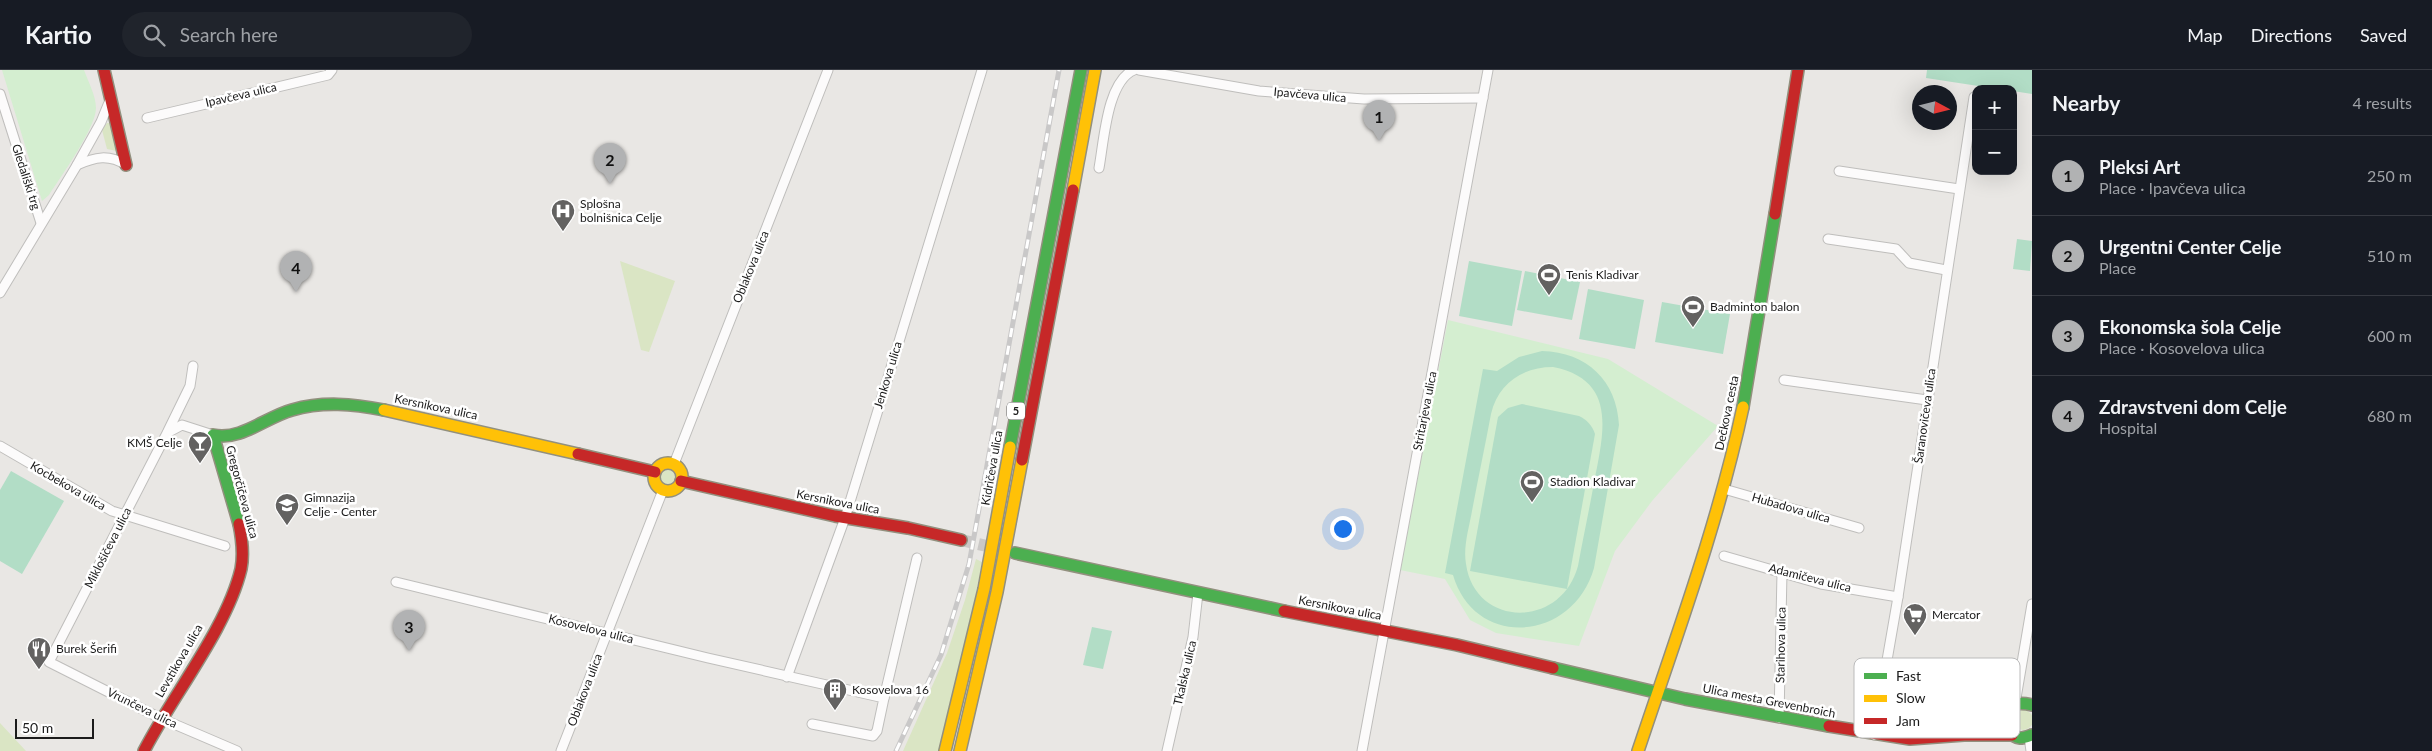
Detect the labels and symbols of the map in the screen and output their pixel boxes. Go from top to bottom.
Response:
street label: Ipavčeva ulica [204,79,278,110]
street label: Ipavčeva ulica [1273,84,1347,105]
north arrow [1912,85,1957,130]
pin: 1 [1363,100,1395,141]
street label: Gledališki trg [9,142,44,212]
pin: 2 [594,143,626,184]
place label: Splošna bolnišnica Celje [580,196,662,225]
hospital icon: Splošna bolnišnica Celje [550,198,576,232]
street label: Oblakova ulica [729,228,772,305]
pin: 4 [280,251,312,292]
sports icon: Tenis Kladivar [1536,262,1562,296]
place label: Tenis Kladivar [1566,267,1639,282]
sports icon: Badminton balon [1680,294,1706,328]
place label: Badminton balon [1710,299,1800,314]
street label: Jenkova ulica [870,339,905,410]
street label: Šaranovičeva ulica [1910,367,1939,465]
street label: Stritarjeva ulica [1409,370,1440,452]
street label: Dečkova cesta [1711,374,1742,452]
street label: Kersnikova ulica [393,390,479,423]
road number: 5 [1007,402,1025,420]
street label: Kidričeva ulica [978,429,1005,507]
bar icon: KMŠ Celje [187,430,213,464]
place label: KMŠ Celje [127,435,182,450]
street label: Gregorčičeva ulica [223,444,262,540]
street label: Kocbekova ulica [28,458,109,513]
sports icon: Stadion Kladivar [1519,469,1545,503]
place label: Stadion Kladivar [1550,474,1636,489]
street label: Kersnikova ulica [795,486,881,517]
street label: Hubadova ulica [1750,489,1832,526]
place label: Gimnazija Celje - Center [304,490,377,519]
school or university icon: Gimnazija Celje - Center [274,492,300,526]
street label: Miklošičeva ulica [81,505,134,591]
your location [1330,516,1356,542]
street label: Adamičeva ulica [1767,560,1853,595]
street label: Kersnikova ulica [1297,592,1383,623]
supermarket icon: Mercator [1902,602,1928,636]
street label: Starihova ulica [1772,607,1789,683]
place label: Mercator [1932,607,1981,622]
pin: 3 [393,610,425,651]
street label: Kosovelova ulica [547,611,635,646]
street label: Levstikova ulica [152,621,206,700]
restaurant icon: Burek Šerifi [26,636,52,670]
street label: Tkalska ulica [1170,639,1199,707]
place label: Burek Šerifi [56,641,117,656]
street label: Oblakova ulica [564,651,605,728]
legend [1854,658,2020,738]
text: Fast [1896,667,1921,684]
building icon: Kosovelova 16 [822,677,848,711]
street label: Ulica mesta Grevenbroich [1701,680,1837,721]
place label: Kosovelova 16 [852,682,929,697]
street label: Vrunčeva ulica [105,684,180,731]
text: Slow [1896,689,1926,706]
text: Jam [1896,712,1920,729]
scale bar [15,716,94,739]

